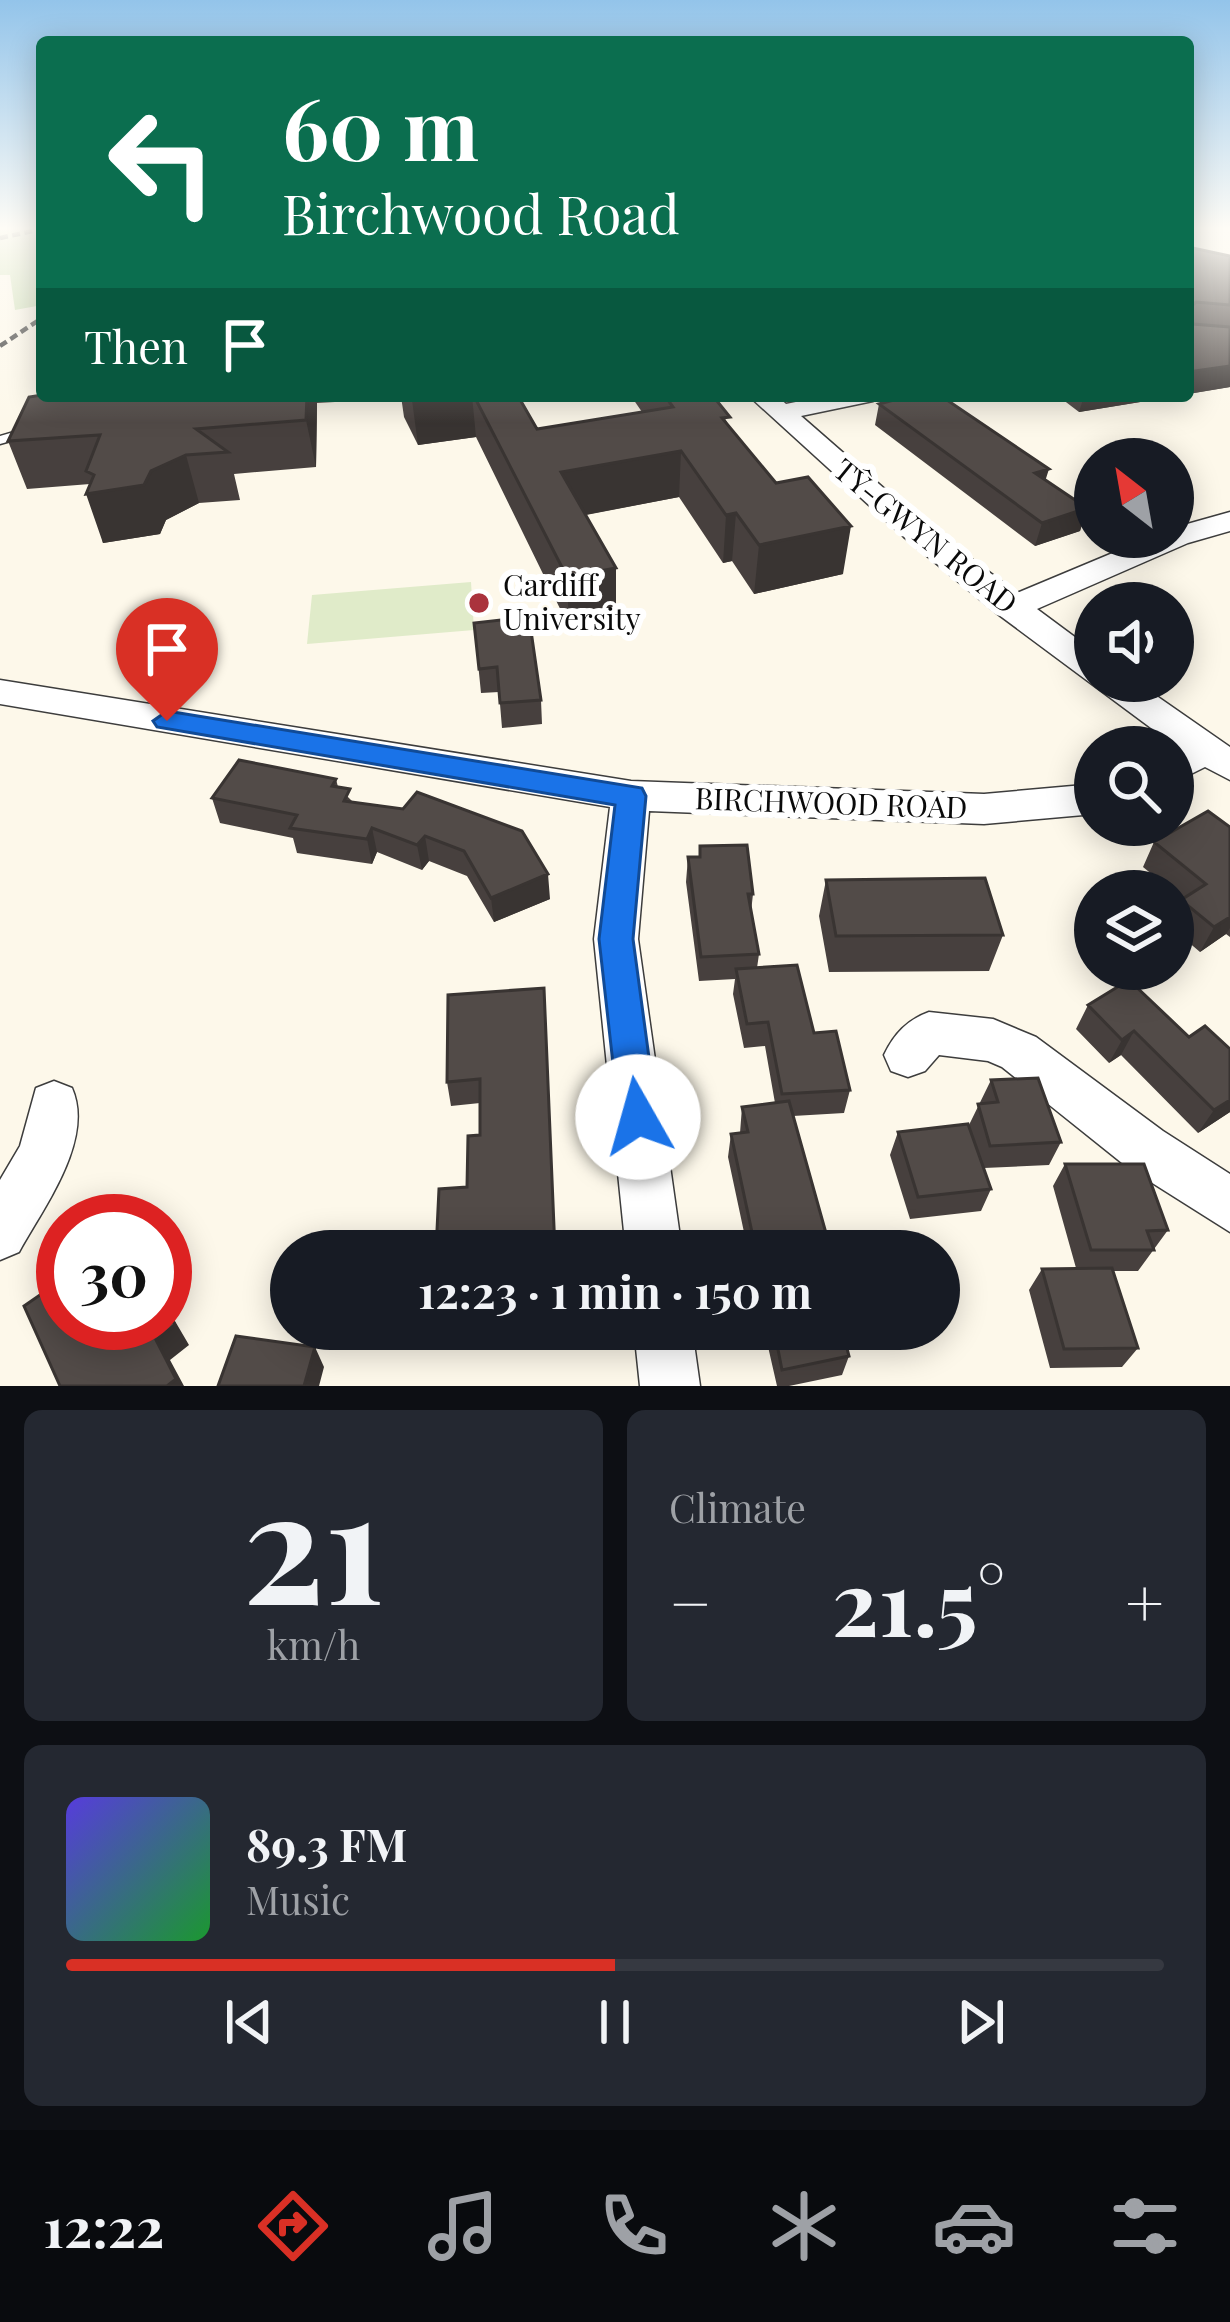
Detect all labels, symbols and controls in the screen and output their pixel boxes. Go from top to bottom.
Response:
text: 60 m [282,70,479,182]
icon: left [84,84,240,240]
text: Birchwood Road [282,177,680,249]
icon: arrive [212,312,278,378]
text: Then [84,315,188,375]
north arrow [1074,438,1194,558]
map controls [1074,438,1194,990]
street label: TŶ-GWYN ROAD [826,449,1026,622]
place label: Cardiff University [503,564,641,638]
button: sound [1074,582,1194,702]
marker: Cardiff University [466,590,492,616]
pin [116,598,218,721]
icon: arrive [134,616,200,682]
button: search [1074,726,1194,846]
street label: BIRCHWOOD ROAD [694,777,968,827]
button: layers [1074,870,1194,990]
position arrow [575,1054,701,1180]
speed limit sign: 30 [36,1194,192,1350]
text: 12:23 · 1 min · 150 m [418,1260,812,1320]
text: 21 [243,1436,384,1644]
text: Climate [669,1481,806,1533]
text: 21.5° [832,1540,1005,1660]
text: − [669,1557,712,1645]
text: + [1125,1557,1164,1645]
text: km/h [267,1618,360,1670]
text: 89.3 FM [246,1813,407,1873]
text: Music [246,1873,350,1925]
icon: previous [216,1989,282,2055]
icon: pause [582,1989,648,2055]
icon: next [948,1989,1014,2055]
icon: directions [251,2184,335,2268]
icon: music [421,2184,505,2268]
icon: phone [592,2184,676,2268]
icon: climate [762,2184,846,2268]
icon: car [932,2184,1016,2268]
icon: filters [1103,2184,1187,2268]
text: 12:22 [43,2190,164,2262]

